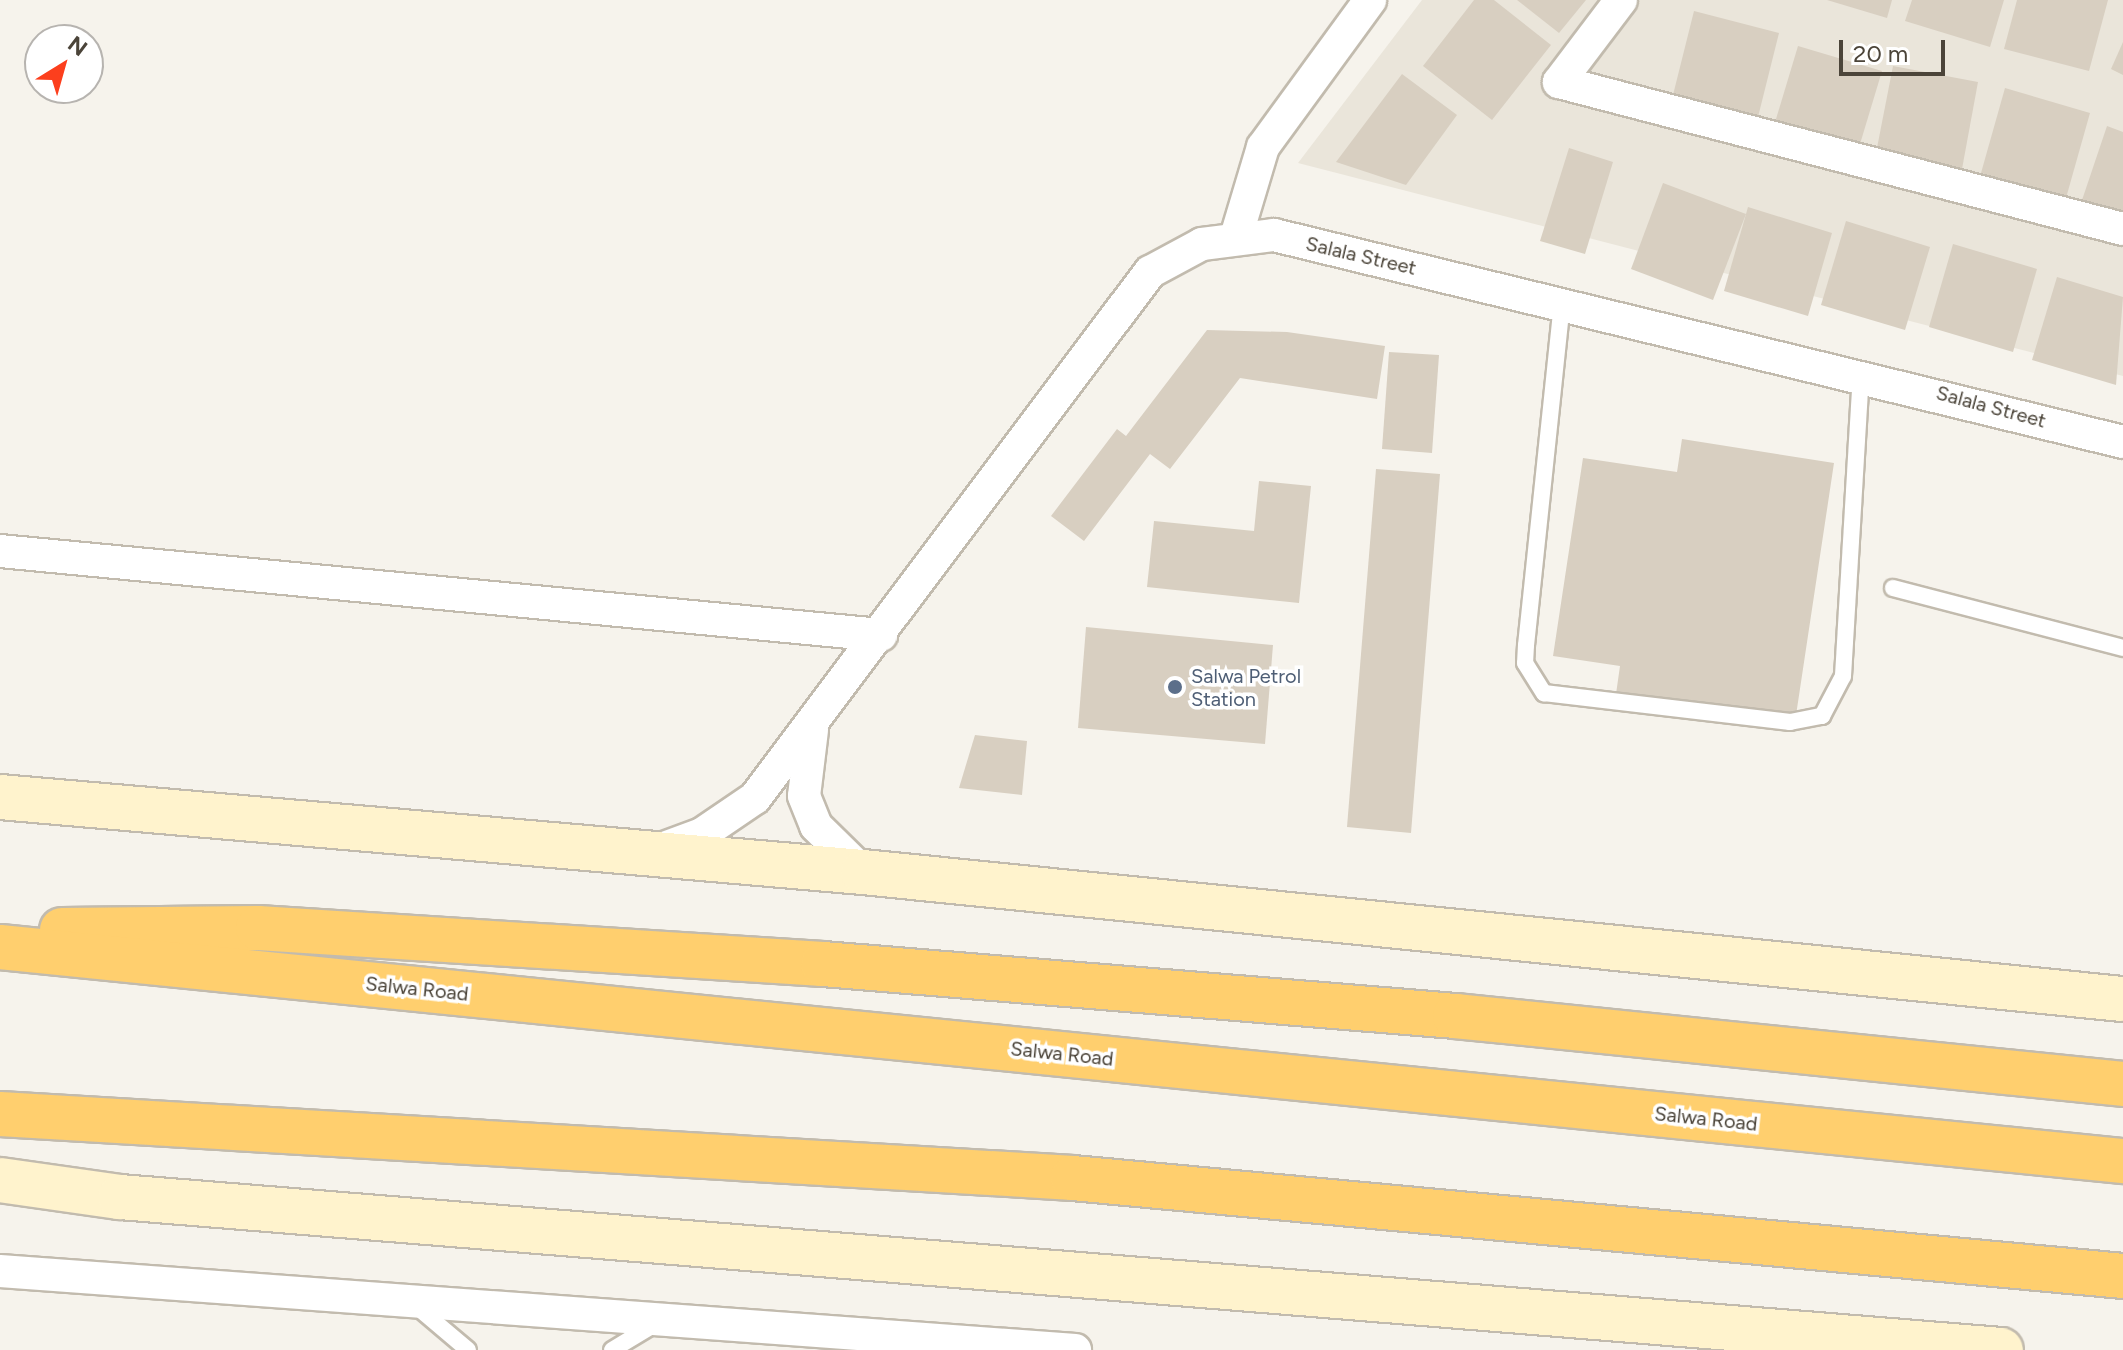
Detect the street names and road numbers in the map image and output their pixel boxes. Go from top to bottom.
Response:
street label: Salala Street [1303,232,1419,280]
street label: Salala Street [1934,381,2048,433]
street label: Salwa Road [364,972,470,1006]
street label: Salwa Road [1009,1037,1115,1071]
street label: Salwa Road [1653,1102,1759,1136]

